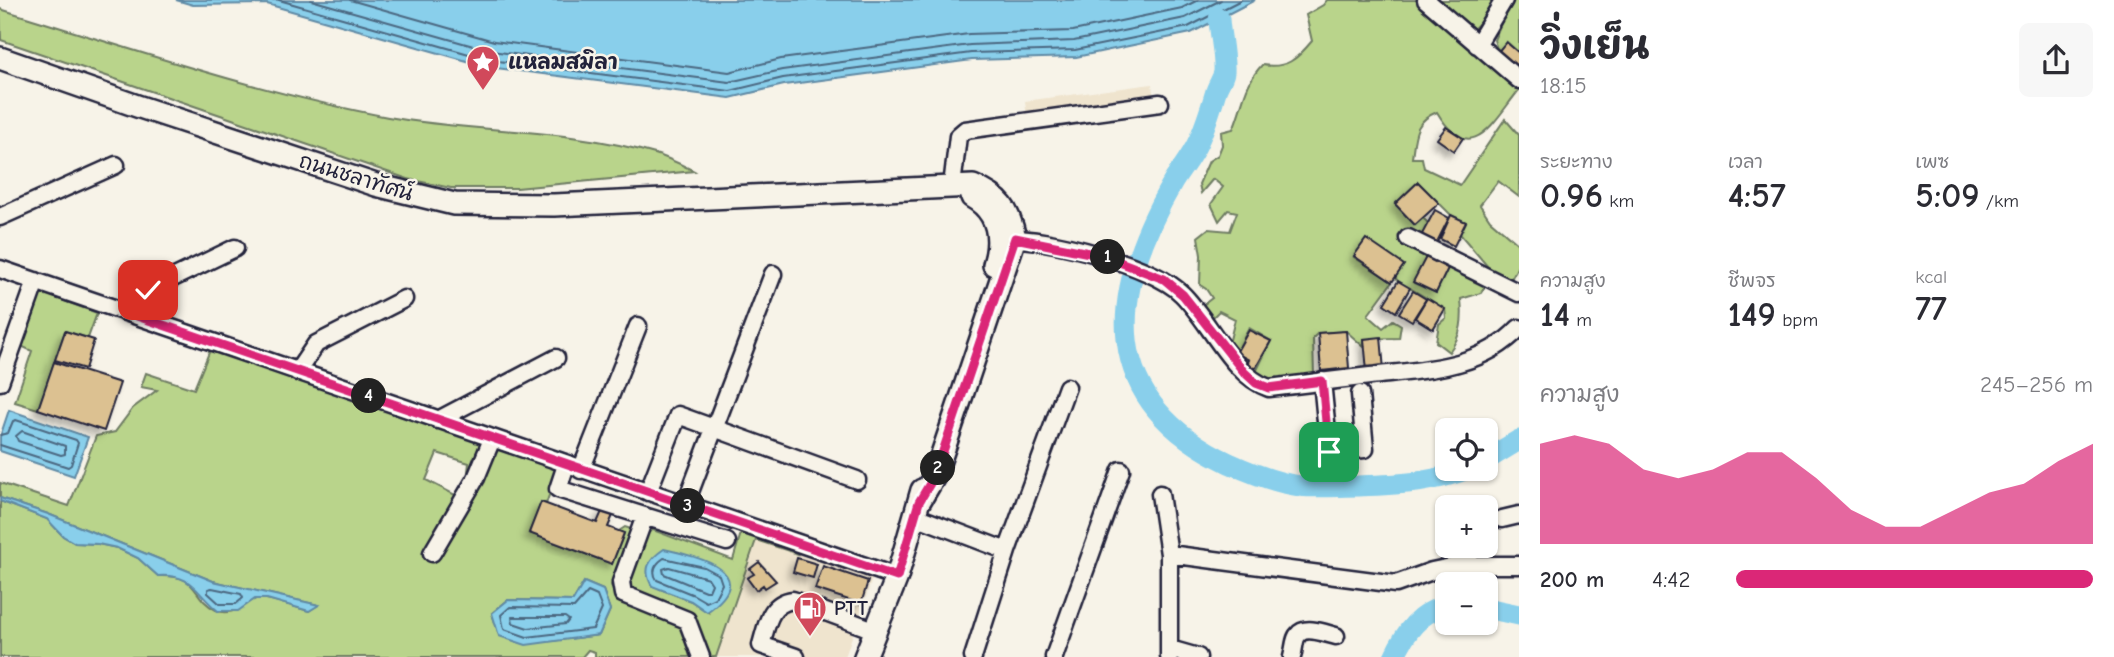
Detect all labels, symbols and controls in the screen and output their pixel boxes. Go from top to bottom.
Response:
button: share [2019,23,2093,97]
text: วิ่งเย็น [1540,24,1649,68]
place icon: แหลมสมิลา [464,43,502,92]
place label: แหลมสมิลา [508,49,618,74]
text: 18:15 [1540,72,1587,99]
street label: ถนนชลาทัศน์ [296,147,416,206]
text: ระยะทาง [1540,151,1613,173]
text: เวลา [1728,151,1763,173]
text: เพซ [1915,151,1949,173]
text: 0.96 [1540,175,1603,216]
text: 4:57 [1728,175,1786,216]
text: 5:09 [1915,175,1979,216]
text: km [1603,190,1634,212]
text: /km [1979,190,2019,212]
pin: 1 [1090,240,1126,274]
text: 1 [1104,245,1111,267]
pin [118,260,178,320]
text: kcal [1915,266,1947,288]
text: ความสูง [1540,270,1606,292]
text: ชีพจร [1728,270,1776,292]
icon: check [129,271,167,309]
text: 77 [1915,288,1947,329]
text: 14 [1540,294,1570,335]
text: 149 [1728,294,1776,335]
text: m [1570,309,1592,331]
text: bpm [1776,309,1818,331]
text: 245–256 m [1980,371,2093,398]
pin: 4 [352,378,386,414]
text: ความสูง [1540,381,1619,408]
text: 4 [364,384,373,406]
map controls [1435,418,1498,635]
button: locate [1435,418,1498,481]
pin [1299,422,1359,482]
icon: arrive [1310,433,1348,471]
pin: 2 [920,450,956,486]
text: 2 [933,456,942,478]
pin: 3 [670,489,706,524]
text: 3 [683,494,692,516]
button: + [1435,495,1498,558]
text: 200 m [1540,566,1604,593]
text: 4:42 [1652,566,1690,593]
button: − [1435,572,1498,635]
fuel station icon: PTT [791,589,829,638]
place label: PTT [834,596,868,620]

